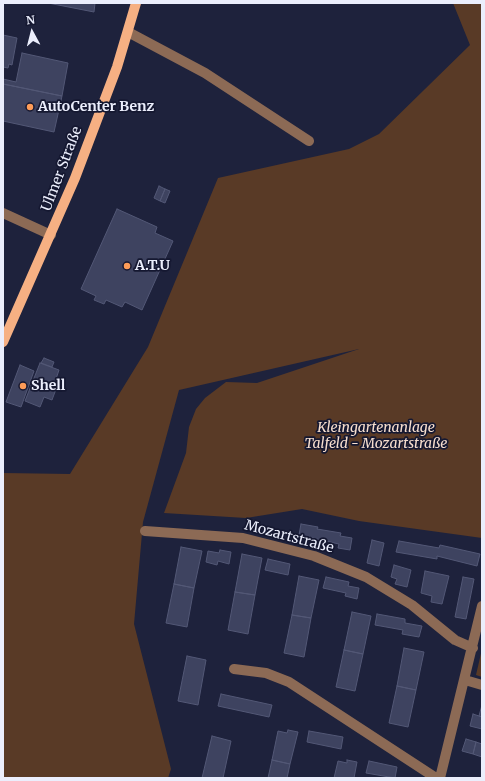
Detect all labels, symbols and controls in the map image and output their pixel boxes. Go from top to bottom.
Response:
north arrow [12,12,52,52]
text: N [25,13,36,28]
place label: AutoCenter Benz [38,99,154,115]
marker: AutoCenter Benz [25,102,35,112]
street label: Ulmer Straße [38,124,86,214]
place label: A.T.U [135,258,170,274]
marker: A.T.U [122,261,132,271]
place label: Shell [31,378,65,394]
marker: Shell [18,381,28,391]
park label: Kleingartenanlage Talfeld - Mozartstraße [304,420,448,452]
street label: Mozartstraße [243,517,335,557]

